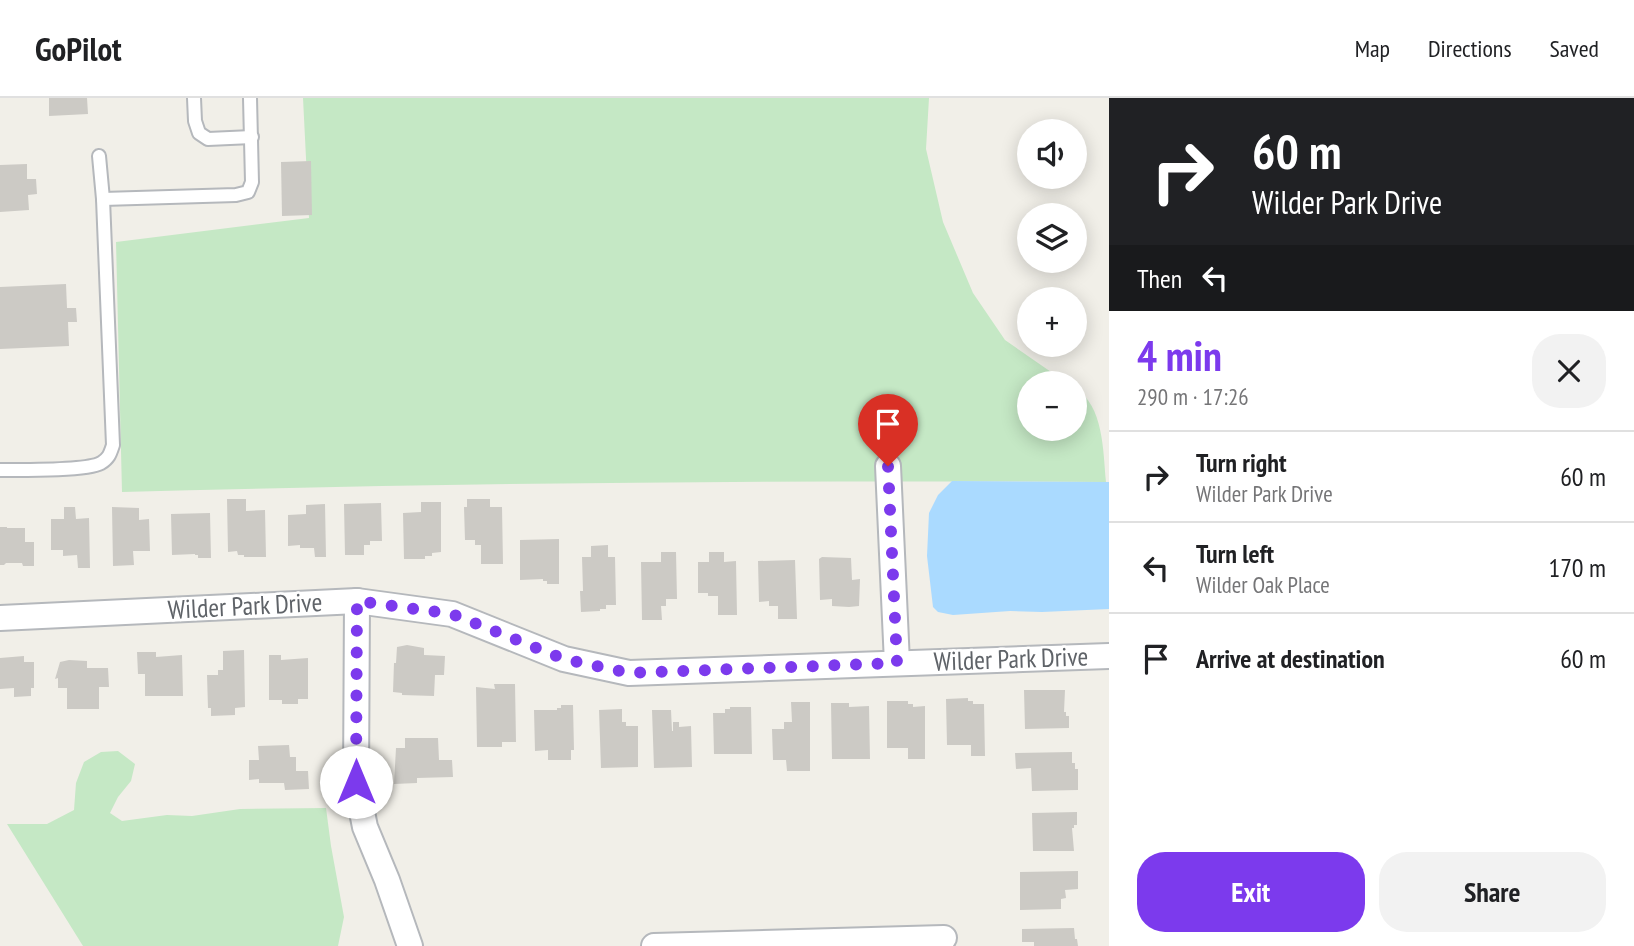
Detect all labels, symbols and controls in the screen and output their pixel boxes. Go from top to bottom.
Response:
text: GoPilot [35,27,122,70]
text: Map [1355,33,1390,64]
text: Directions [1428,33,1512,64]
text: Saved [1550,33,1599,64]
map controls [1017,119,1087,441]
button: sound [1017,119,1087,189]
text: 60 m [1252,119,1341,183]
icon: right [1137,126,1228,217]
text: Wilder Park Drive [1252,181,1442,223]
button: layers [1017,203,1087,273]
icon: left [1196,259,1234,297]
text: Then [1137,262,1182,295]
button: + [1017,287,1087,357]
text: 4 min [1137,328,1222,383]
button: close [1532,334,1606,408]
button: − [1017,371,1087,441]
text: 290 m · 17:26 [1137,382,1249,411]
pin [858,394,918,466]
icon: arrive [869,405,907,443]
text: Turn right [1196,446,1287,479]
icon: right [1137,458,1175,496]
text: 60 m [1560,460,1606,493]
text: Wilder Park Drive [1196,479,1333,508]
text: Turn left [1196,537,1274,570]
icon: left [1137,549,1175,587]
text: 170 m [1548,551,1606,584]
text: Wilder Oak Place [1196,570,1330,599]
street label: Wilder Park Drive [167,585,323,626]
street label: Wilder Park Drive [933,639,1089,678]
icon: arrive [1137,640,1175,678]
text: Arrive at destination [1196,642,1385,675]
text: 60 m [1560,642,1606,675]
position arrow [319,745,393,819]
button: Exit [1137,852,1365,932]
button: Share [1379,852,1606,932]

